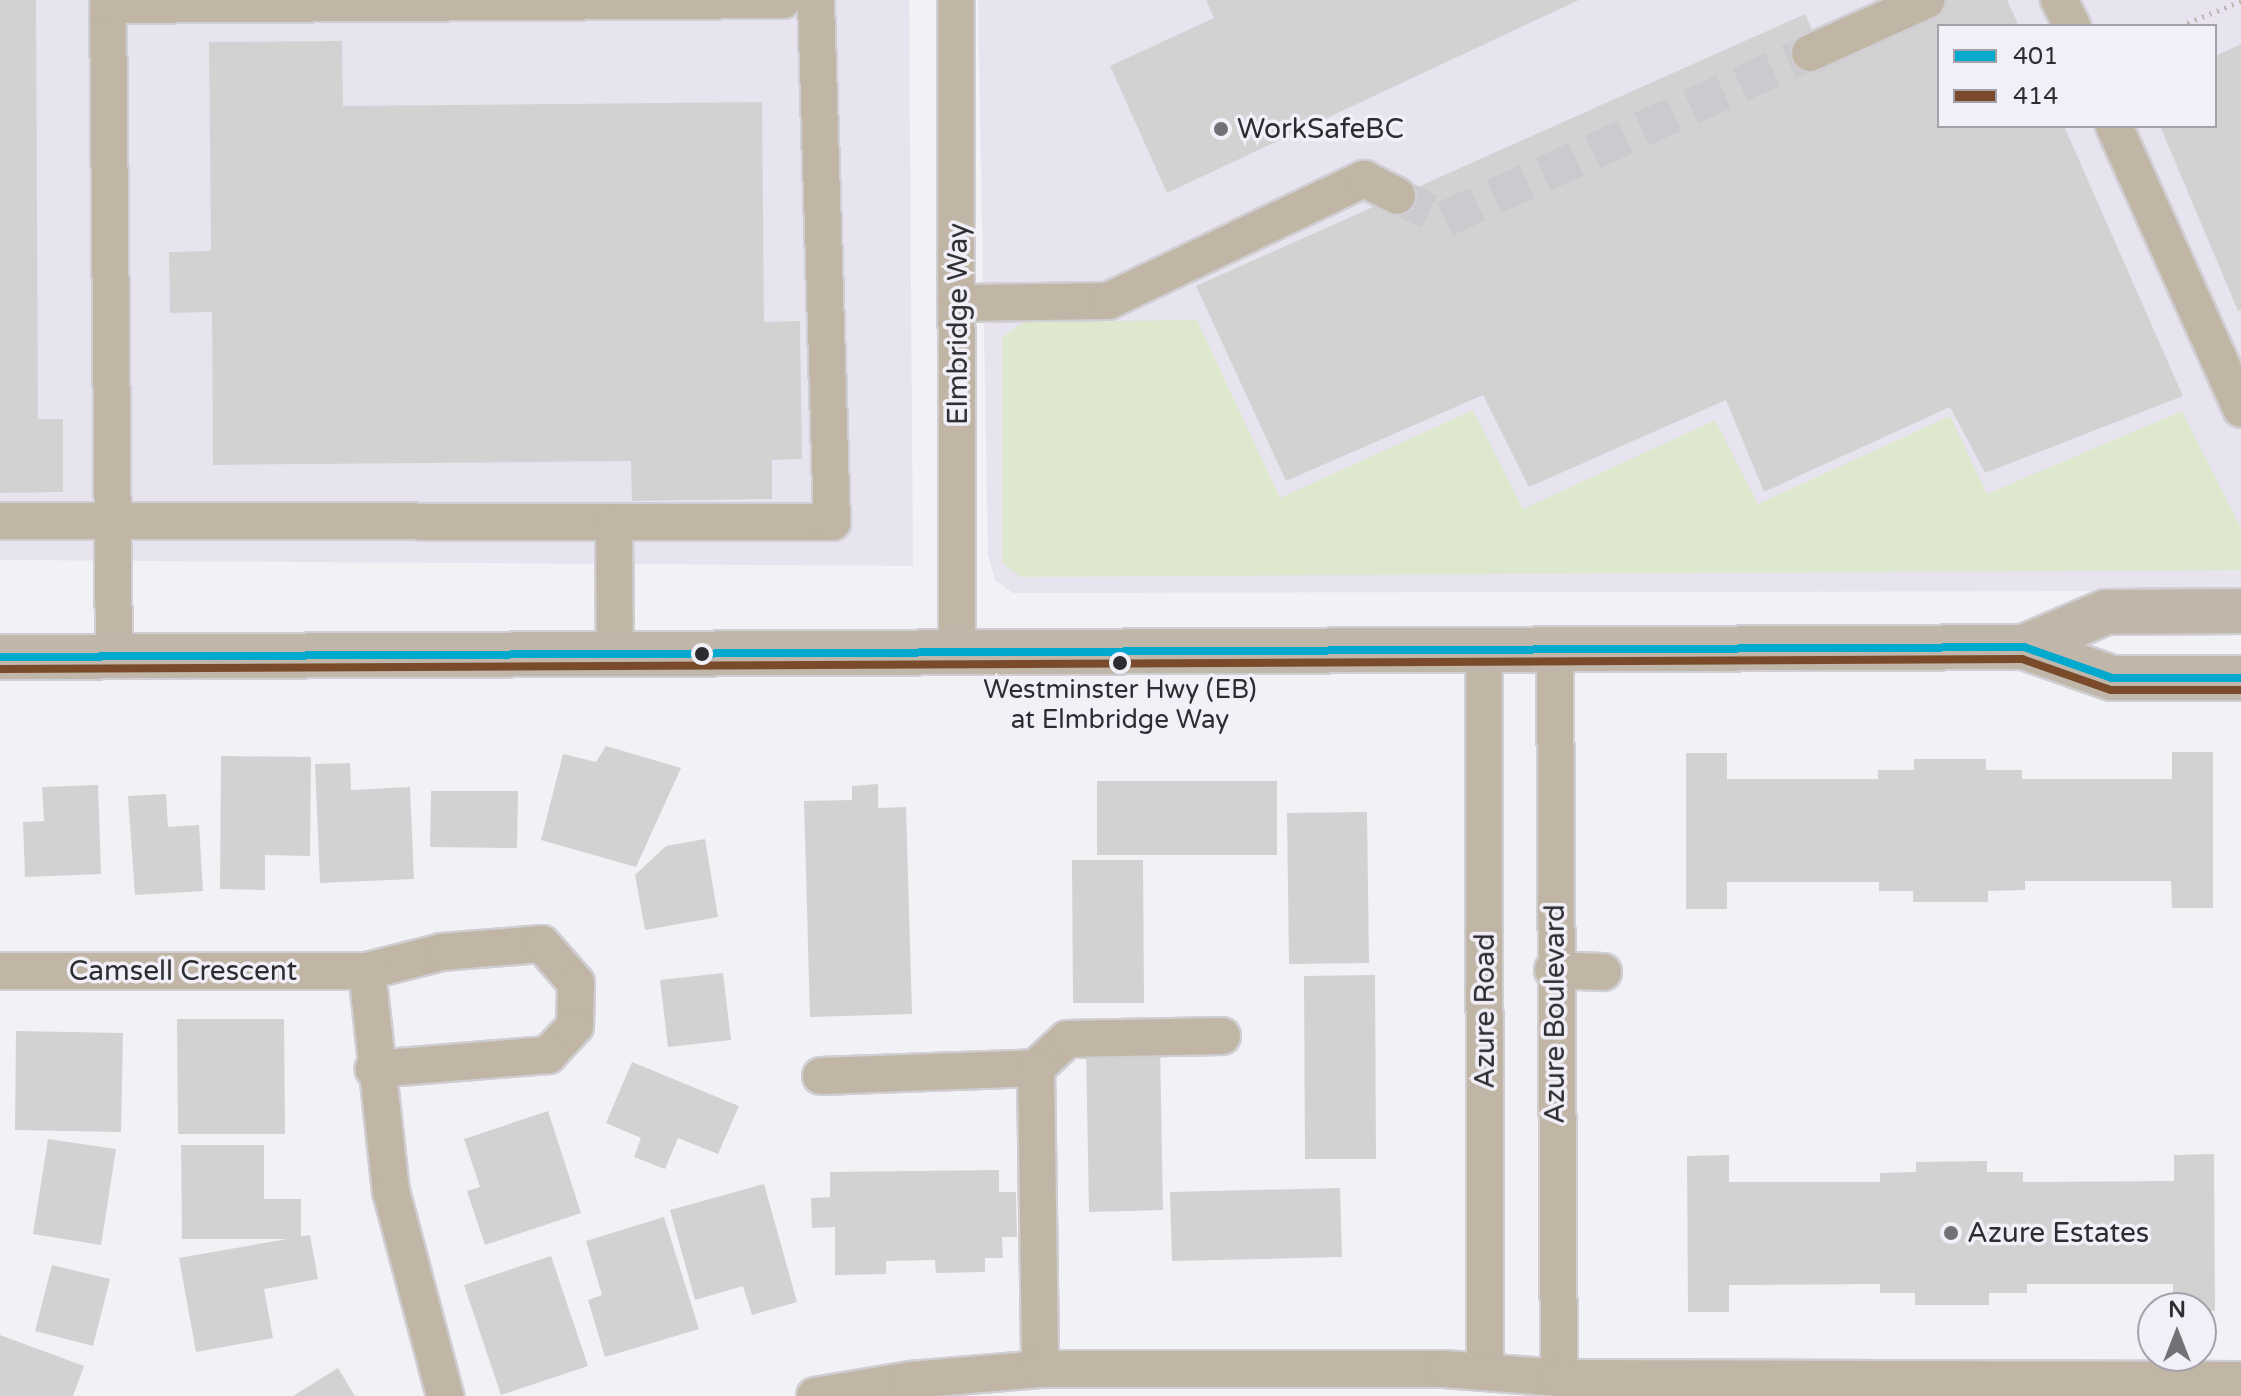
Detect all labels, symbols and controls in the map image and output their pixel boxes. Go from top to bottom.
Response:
legend [1937,24,2217,128]
text: 401 [2013,42,2058,71]
text: 414 [2013,82,2058,111]
place label: WorkSafeBC [1237,112,1404,146]
marker: WorkSafeBC [1212,120,1230,138]
street label: Elmbridge Way [941,223,975,425]
unlabelled marker [694,646,710,662]
marker: Westminster Hwy (EB) at Elmbridge Way [1112,655,1128,671]
place label: Westminster Hwy (EB) at Elmbridge Way [983,674,1257,736]
street label: Azure Boulevard [1538,904,1572,1124]
street label: Azure Road [1468,933,1502,1089]
street label: Camsell Crescent [69,954,297,988]
place label: Azure Estates [1967,1216,2149,1250]
marker: Azure Estates [1942,1224,1960,1242]
north arrow [2137,1292,2217,1372]
text: N [2168,1297,2186,1323]

